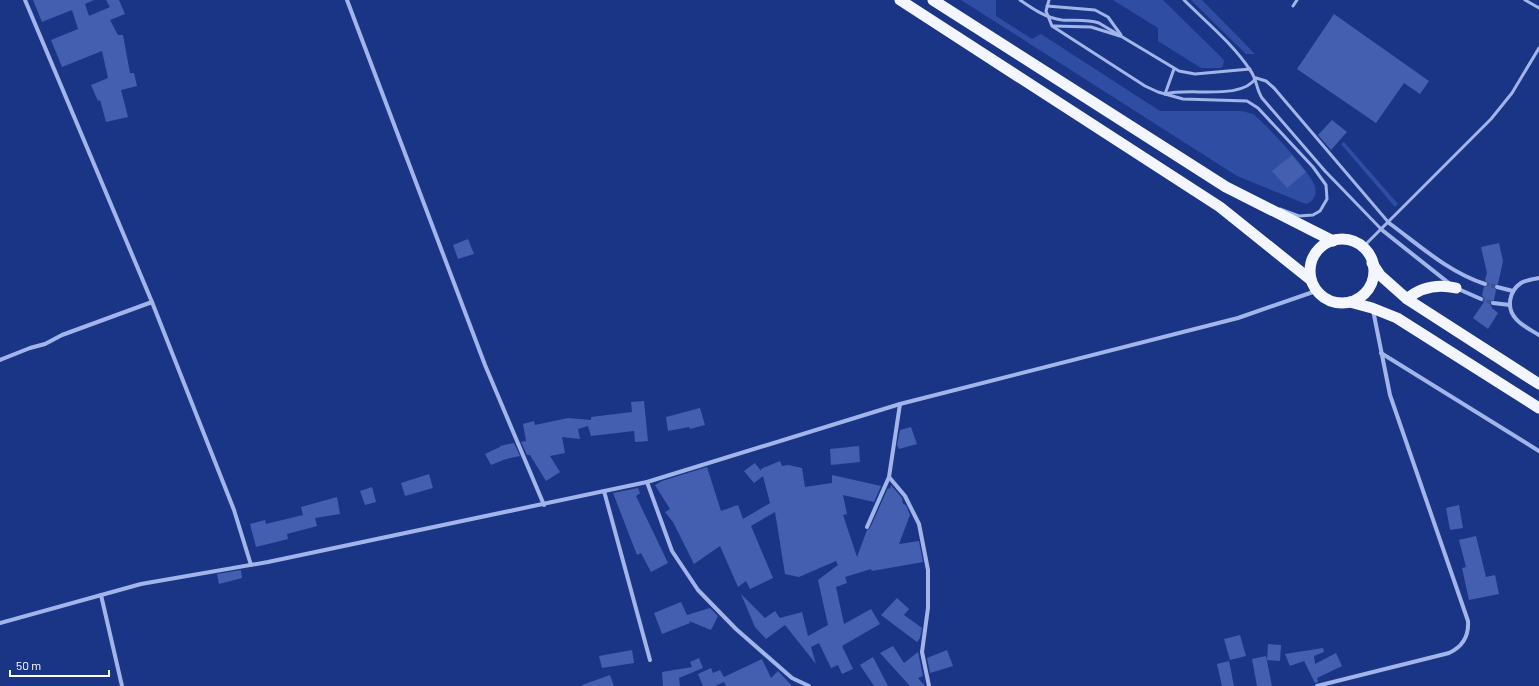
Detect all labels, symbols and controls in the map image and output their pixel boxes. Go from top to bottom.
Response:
scale bar [10,652,109,678]
text: 50 m [16,658,41,672]

